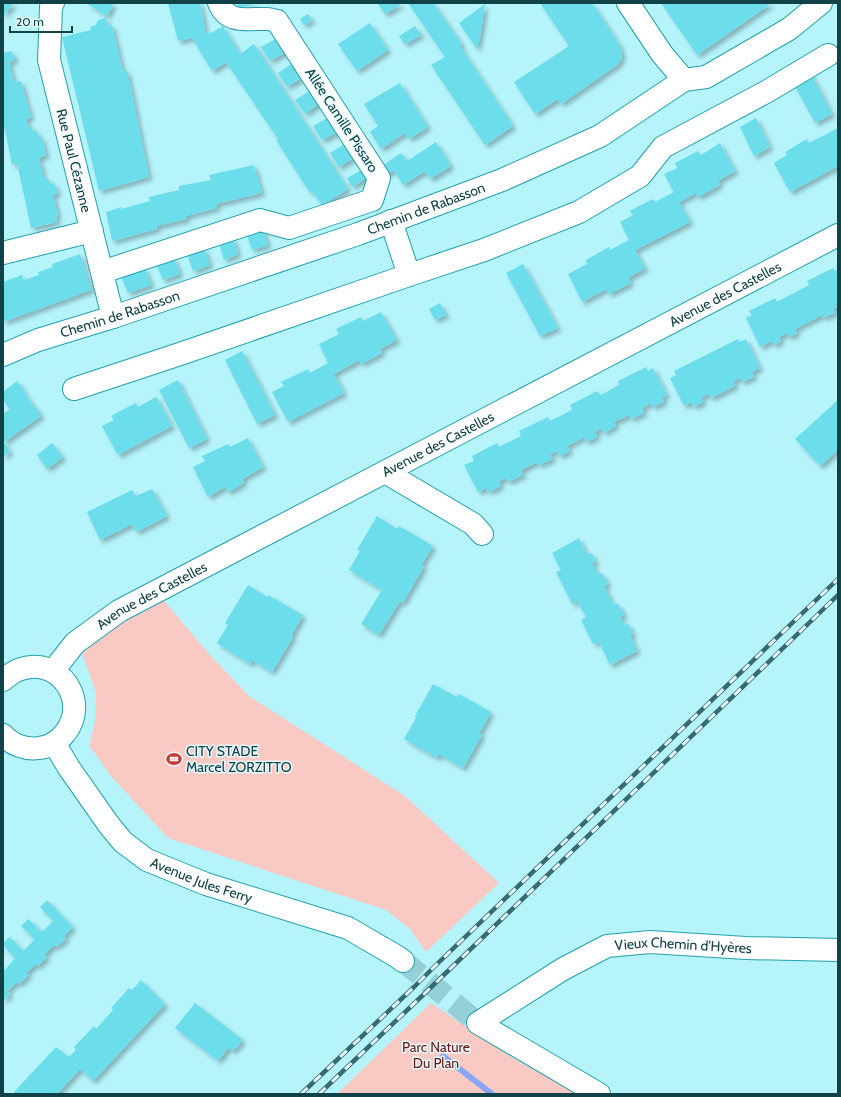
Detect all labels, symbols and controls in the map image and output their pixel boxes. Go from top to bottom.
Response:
scale bar [10,8,72,34]
text: 20 m [16,14,44,29]
street label: Allée Camille Pissaro [301,64,383,176]
street label: Rue Paul Cézanne [52,107,96,214]
street label: Chemin de Rabasson [365,178,488,239]
street label: Avenue des Castelles [666,257,784,331]
street label: Chemin de Rabasson [58,286,182,342]
street label: Avenue des Castelles [379,407,497,481]
street label: Avenue des Castelles [93,558,210,634]
place label: CITY STADE Marcel ZORZITTO [186,742,292,776]
sports icon: CITY STADE Marcel ZORZITTO [165,750,183,768]
street label: Avenue Jules Ferry [148,853,255,907]
street label: Vieux Chemin d'Hyères [614,933,752,957]
park label: Parc Nature Du Plan [402,1038,470,1072]

